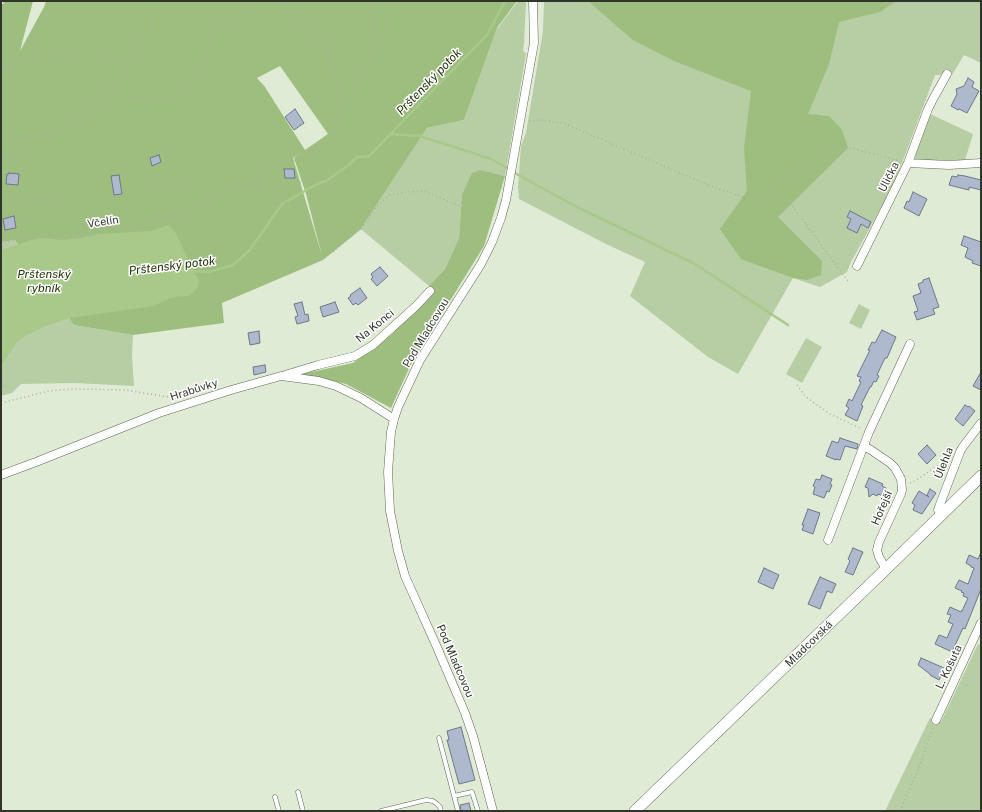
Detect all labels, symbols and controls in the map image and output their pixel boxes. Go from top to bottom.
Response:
water label: Prštenský potok [394,46,464,118]
street label: Ulička [876,160,902,194]
street label: Včelín [86,213,120,231]
water label: Prštenský potok [128,254,216,278]
water label: Prštenský rybník [17,267,71,295]
street label: Pod Mladcovou [400,296,452,370]
street label: Na Konci [353,307,397,345]
street label: Hrabůvky [169,376,219,404]
street label: Úlehla [932,445,956,481]
street label: Hořejší [869,489,895,527]
street label: Mladcovská [783,618,835,670]
street label: Pod Mladcovou [434,622,476,700]
street label: L. Košuta [933,643,965,691]

